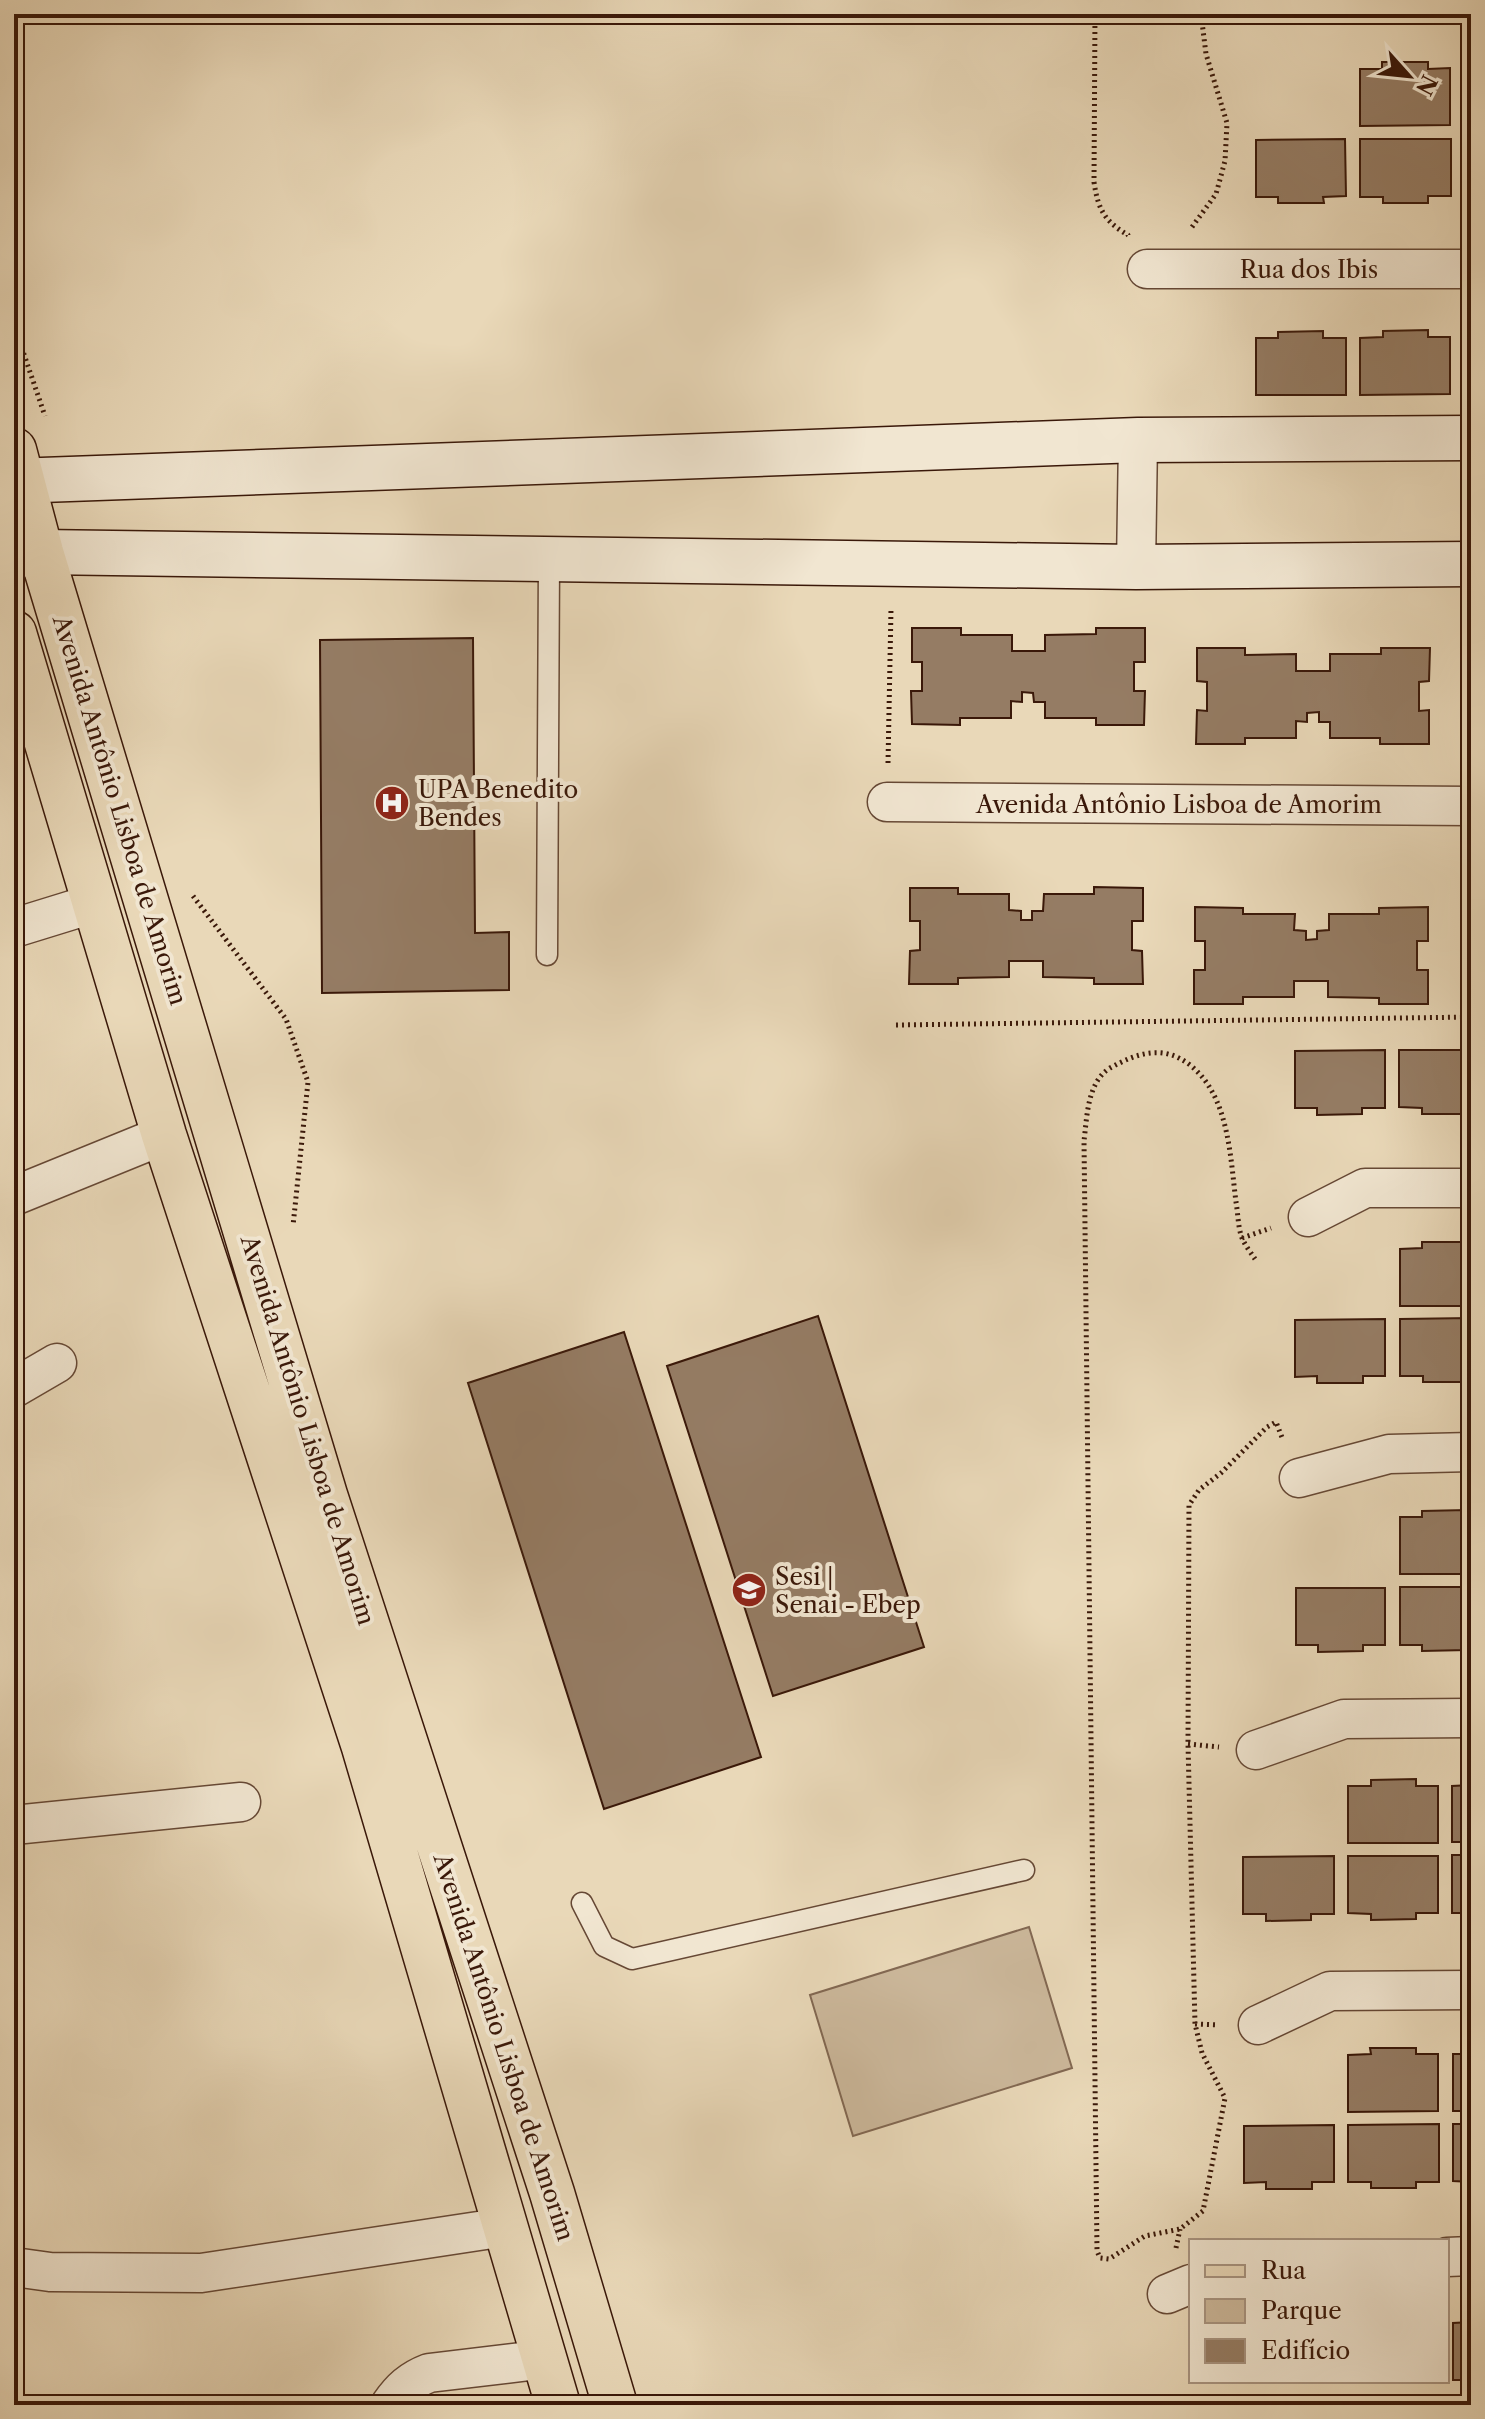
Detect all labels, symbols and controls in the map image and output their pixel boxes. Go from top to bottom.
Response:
north arrow [1369,36,1449,116]
text: N [1410,70,1443,100]
street label: Rua dos Ibis [1240,255,1378,284]
street label: Avenida Antônio Lisboa de Amorim [47,611,193,1008]
place label: UPA Benedito Bendes [418,775,578,832]
hospital icon: UPA Benedito Bendes [373,784,411,822]
street label: Avenida Antônio Lisboa de Amorim [975,790,1382,819]
street label: Avenida Antônio Lisboa de Amorim [235,1231,381,1628]
place label: Sesi | Senai - Ebep [775,1562,921,1619]
school or university icon: Sesi | Senai - Ebep [730,1571,768,1609]
street label: Avenida Antônio Lisboa de Amorim [427,1849,580,2244]
legend [1189,2239,1449,2383]
text: Rua [1261,2256,1306,2285]
text: Parque [1261,2296,1342,2325]
text: Edifício [1261,2336,1350,2365]

